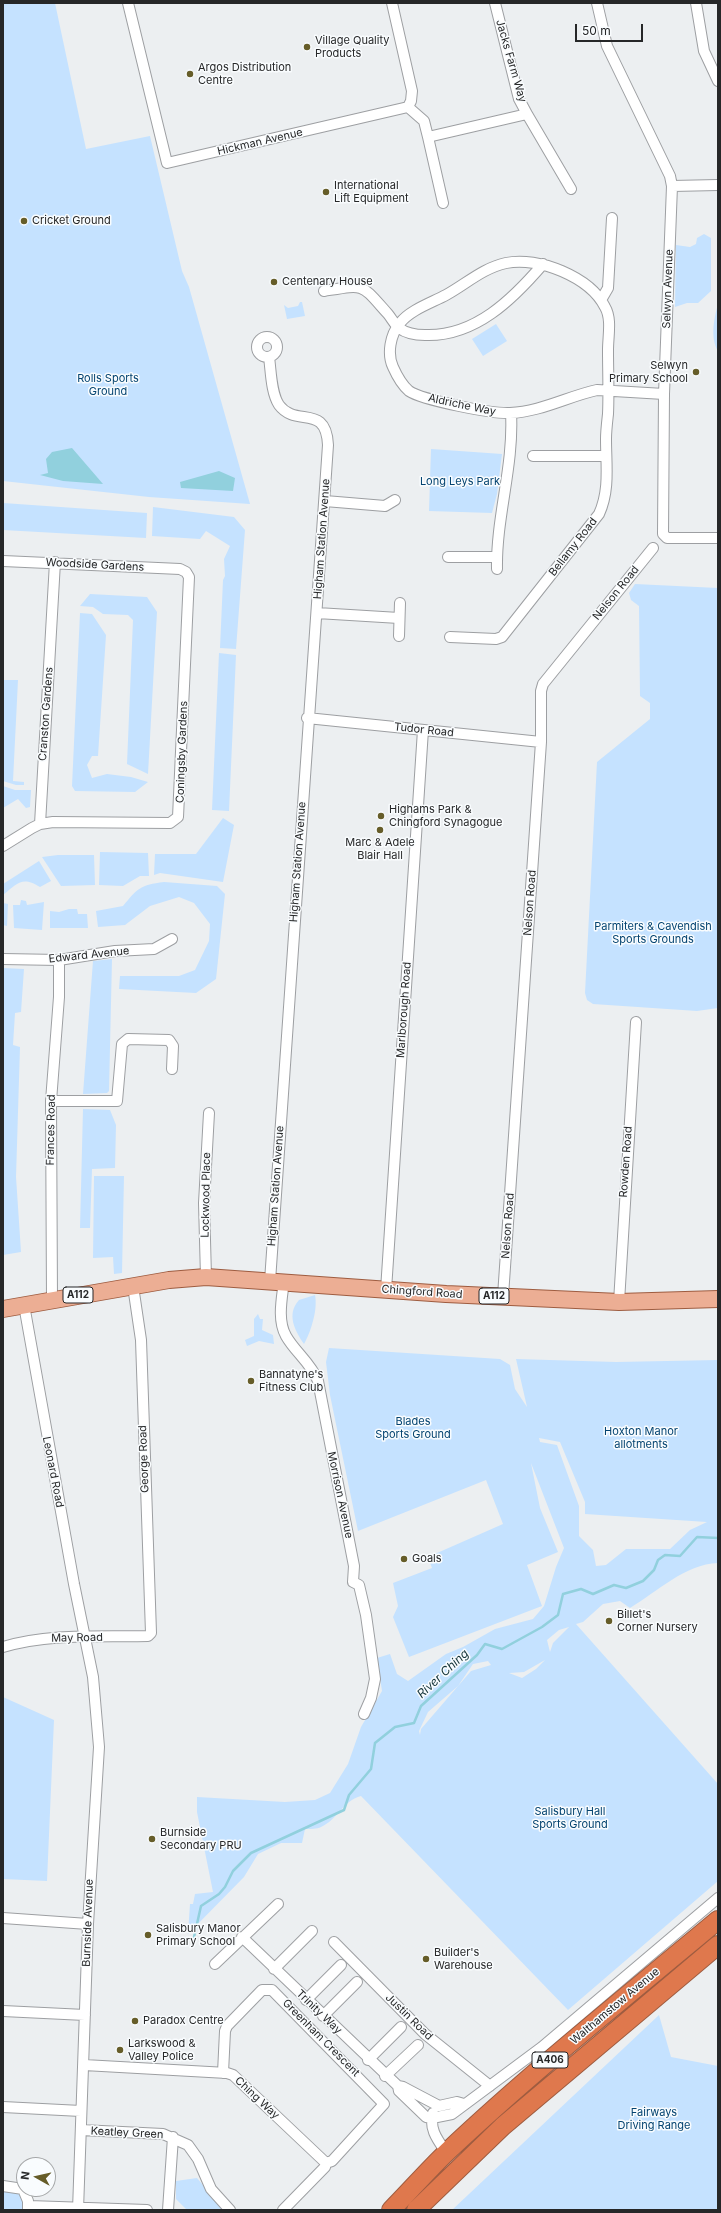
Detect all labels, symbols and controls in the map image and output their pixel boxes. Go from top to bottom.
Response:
scale bar [577,16,645,42]
street label: Jacks Farm Way [493,18,529,104]
text: 50 m [582,23,611,38]
place label: Village Quality Products [315,34,389,60]
marker: Village Quality Products [302,42,312,52]
place label: Argos Distribution Centre [198,61,291,87]
marker: Argos Distribution Centre [185,69,195,79]
street label: Hickman Avenue [216,126,304,158]
place label: International Lift Equipment [334,179,409,205]
marker: International Lift Equipment [321,187,331,197]
place label: Cricket Ground [32,214,111,228]
marker: Cricket Ground [19,216,29,226]
street label: Selwyn Avenue [660,249,676,329]
place label: Centenary House [282,275,373,289]
marker: Centenary House [269,277,279,287]
place label: Selwyn Primary School [609,359,688,385]
marker: Selwyn Primary School [691,367,701,377]
park label: Rolls Sports Ground [77,372,139,398]
street label: Aldriche Way [427,391,497,419]
park label: Long Leys Park [420,475,500,489]
street label: Higham Station Avenue [311,478,333,600]
street label: Bellamy Road [546,515,600,579]
street label: Woodside Gardens [45,556,145,574]
street label: Nelson Road [590,563,642,623]
street label: Cranston Gardens [36,667,56,761]
street label: Coningsby Gardens [174,701,190,803]
street label: Tudor Road [394,720,454,740]
street label: Higham Station Avenue [287,801,309,923]
place label: Highams Park & Chingford Synagogue [389,803,503,829]
marker: Highams Park & Chingford Synagogue [376,811,386,821]
marker: Marc & Adele Blair Hall [375,825,385,835]
place label: Marc & Adele Blair Hall [345,836,415,862]
street label: Nelson Road [521,870,539,936]
park label: Parmiters & Cavendish Sports Grounds [594,920,712,946]
street label: Edward Avenue [48,944,130,966]
street label: Marlborough Road [394,961,414,1059]
street label: Frances Road [44,1094,58,1166]
street label: Higham Station Avenue [265,1125,287,1247]
street label: Rowden Road [617,1126,635,1198]
street label: Lockwood Place [199,1152,213,1238]
street label: Nelson Road [499,1193,517,1259]
street label: Chingford Road [381,1283,463,1301]
road number: A112 [63,1287,93,1303]
road number: A112 [479,1288,509,1304]
place label: Bannatyne's Fitness Club [259,1368,323,1394]
marker: Bannatyne's Fitness Club [246,1376,256,1386]
park label: Blades Sports Ground [375,1415,451,1441]
street label: George Road [136,1425,152,1493]
park label: Hoxton Manor allotments [604,1425,678,1451]
street label: Leonard Road [40,1435,66,1509]
street label: Morrison Avenue [324,1450,356,1540]
place label: Goals [412,1552,442,1566]
marker: Goals [399,1554,409,1564]
place label: Billet's Corner Nursery [617,1608,698,1634]
marker: Billet's Corner Nursery [604,1616,614,1626]
street label: May Road [51,1631,103,1645]
water label: River Ching [414,1647,472,1701]
park label: Salisbury Hall Sports Ground [532,1805,608,1831]
place label: Burnside Secondary PRU [160,1826,242,1852]
marker: Burnside Secondary PRU [147,1834,157,1844]
street label: Burnside Avenue [80,1879,96,1967]
place label: Salisbury Manor Primary School [156,1922,241,1948]
marker: Salisbury Manor Primary School [143,1930,153,1940]
place label: Builder's Warehouse [434,1946,493,1972]
marker: Builder's Warehouse [421,1954,431,1964]
street label: Walthamstow Avenue [568,1965,662,2047]
street label: Trinity Way [293,1987,345,2037]
street label: Justin Road [382,1991,436,2043]
street label: Greenham Crescent [280,1997,362,2079]
place label: Paradox Centre [143,2014,224,2028]
marker: Paradox Centre [130,2016,140,2026]
place label: Larkswood & Valley Police [128,2037,195,2063]
marker: Larkswood & Valley Police [115,2045,125,2055]
road number: A406 [532,2052,568,2068]
street label: Ching Way [232,2074,282,2122]
park label: Fairways Driving Range [618,2106,690,2132]
street label: Keatley Green [90,2125,164,2141]
north arrow [16,2157,56,2197]
text: N [18,2170,33,2181]

